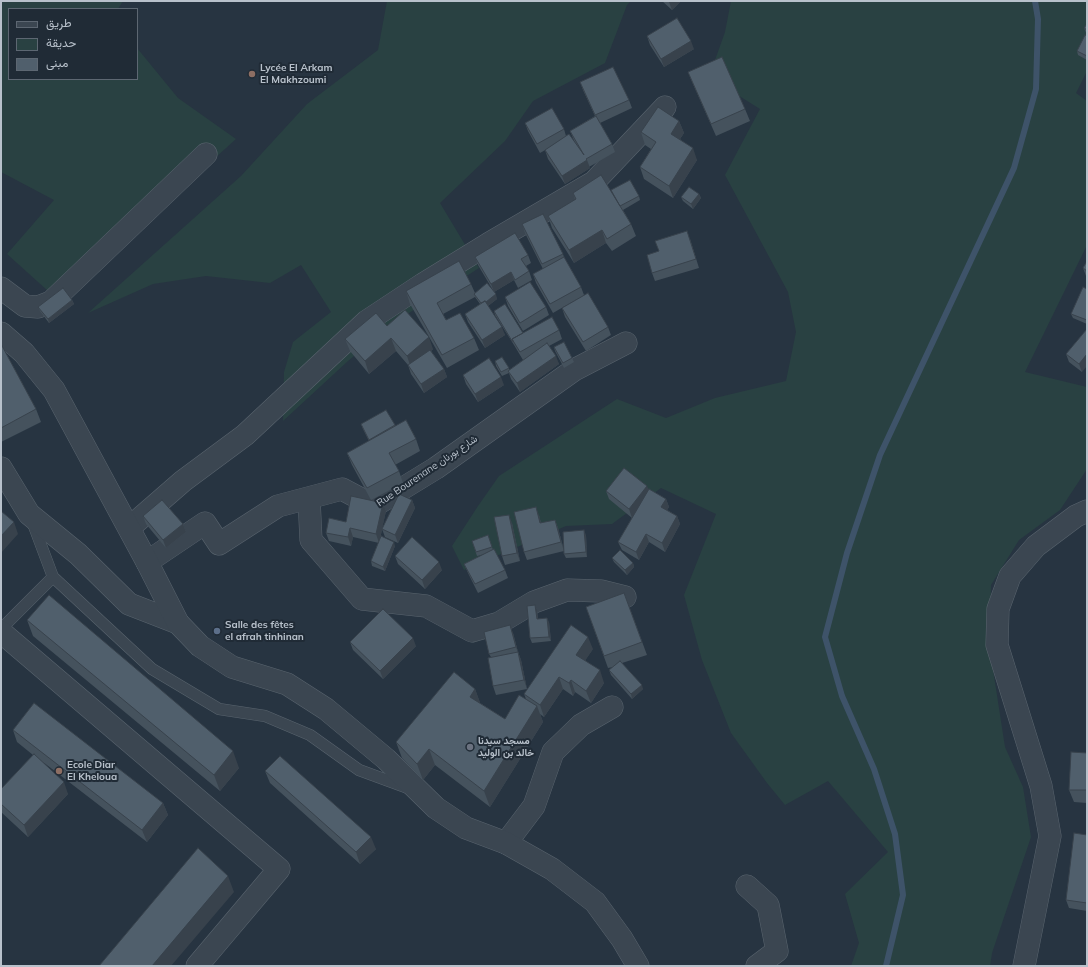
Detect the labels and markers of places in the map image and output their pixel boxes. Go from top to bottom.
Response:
place label: Lycée El Arkam El Makhzoumi [260,62,333,86]
marker: Lycée El Arkam El Makhzoumi [247,69,257,79]
place label: Salle des fêtes el afrah tinhinan [225,619,304,642]
marker: Salle des fêtes el afrah tinhinan [212,626,222,636]
place label: مسجد سيدنا خالد بن الوليد [478,735,534,758]
marker: مسجد سيدنا خالد بن الوليد [465,742,475,752]
place label: Ecole Diar El Kheloua [67,759,117,782]
marker: Ecole Diar El Kheloua [54,766,64,776]

